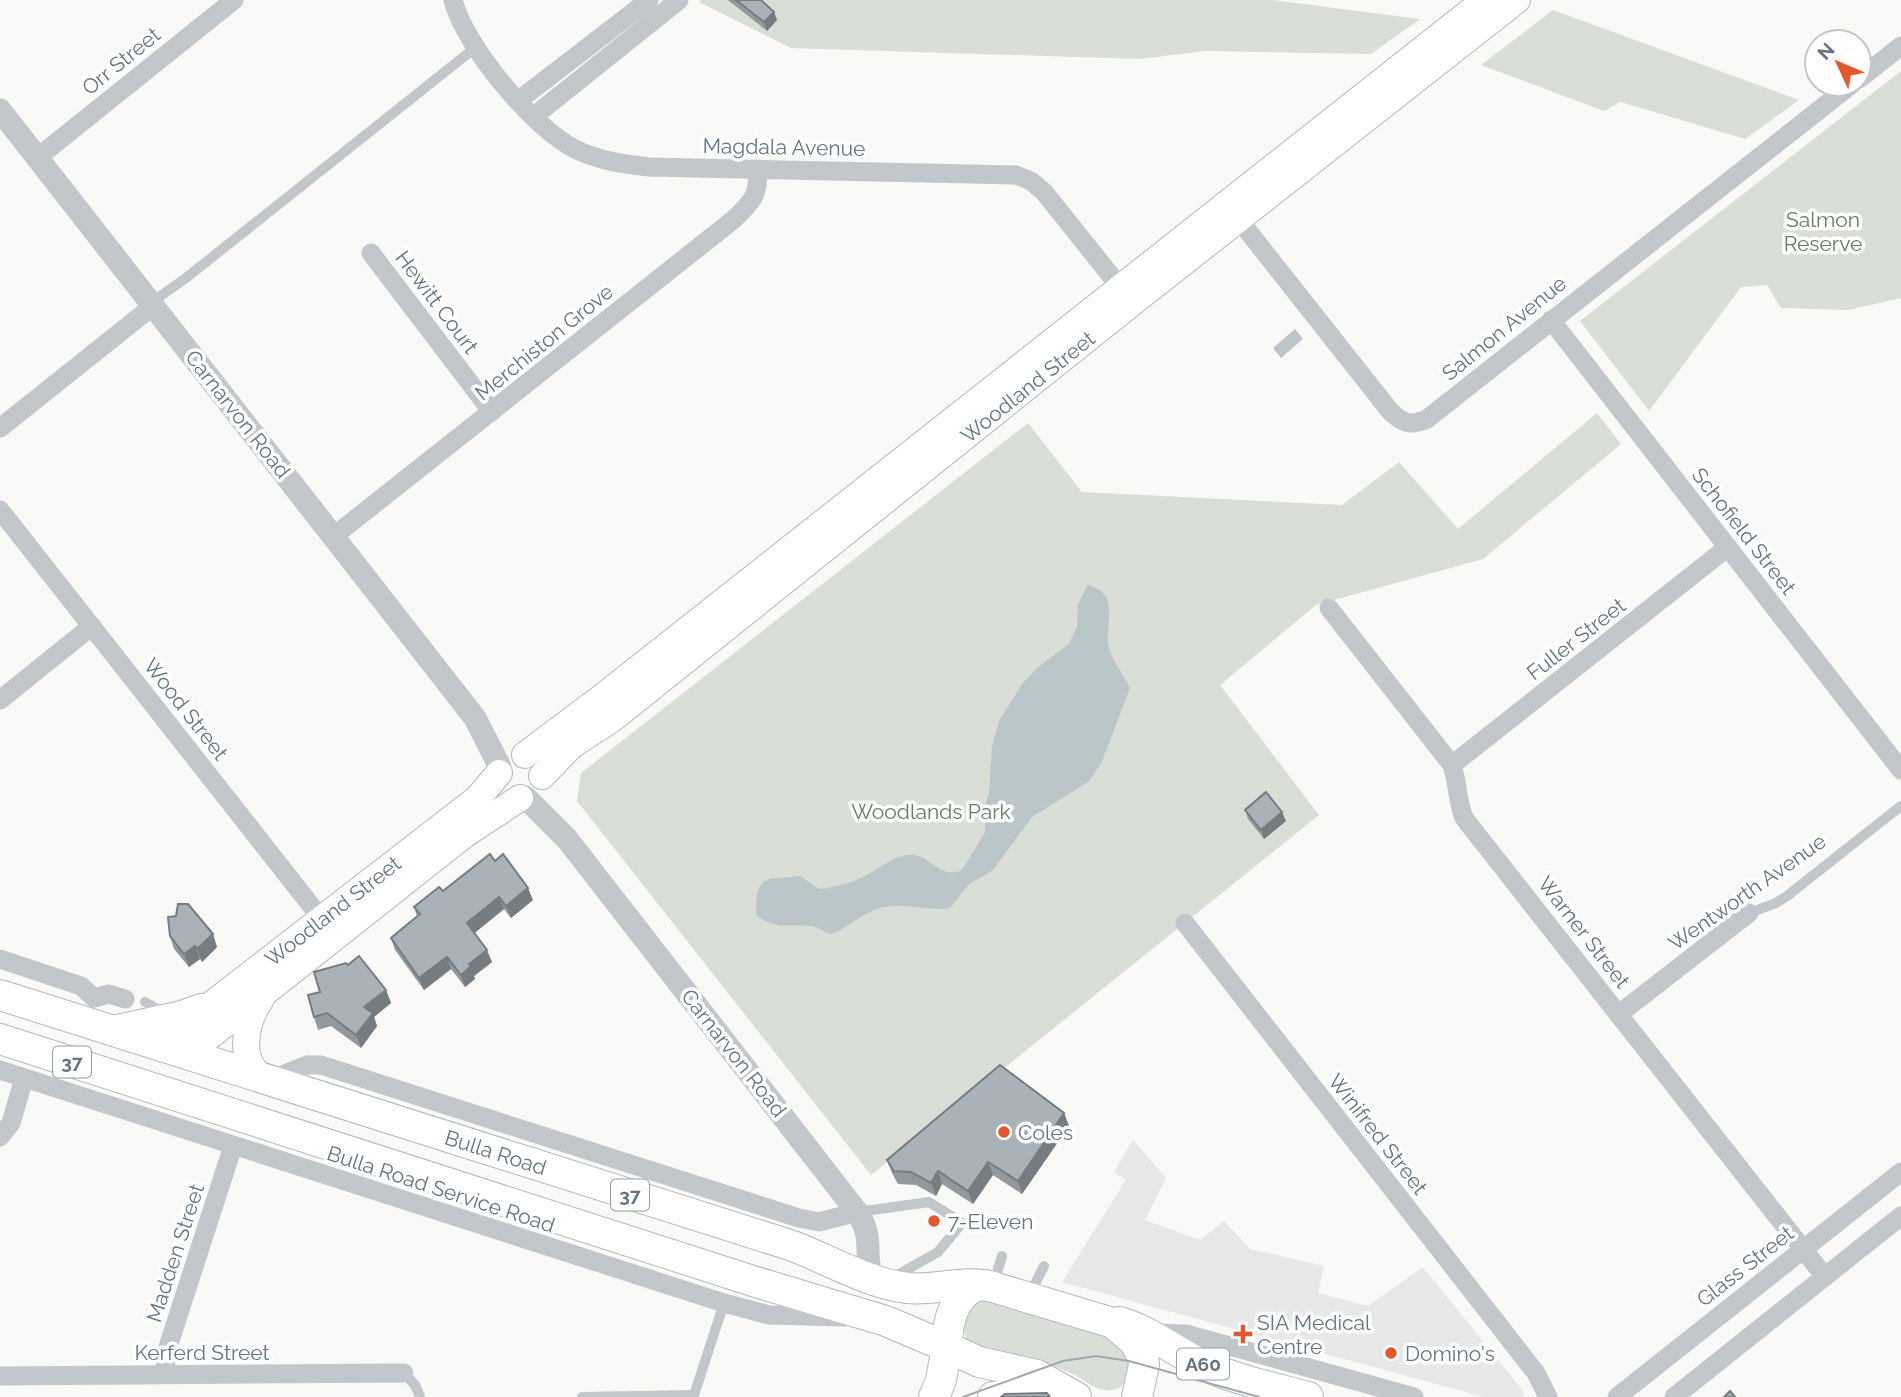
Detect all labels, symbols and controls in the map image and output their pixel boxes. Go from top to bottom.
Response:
street label: Orr Street [77,22,165,100]
north arrow [1803,28,1873,98]
text: N [1813,38,1839,64]
street label: Magdala Avenue [702,133,866,161]
park label: Salmon Reserve [1784,207,1862,256]
street label: Hewitt Court [390,246,484,358]
street label: Salmon Avenue [1437,270,1571,386]
street label: Merchiston Grove [470,279,618,405]
street label: Woodland Street [955,325,1100,448]
street label: Carnarvon Road [180,345,296,483]
street label: Schofield Street [1687,463,1801,599]
street label: Fuller Street [1522,593,1630,685]
street label: Wood Street [139,653,233,765]
park label: Woodlands Park [851,799,1011,824]
street label: Wentworth Avenue [1664,828,1830,956]
street label: Woodland Street [260,850,405,971]
street label: Warner Street [1533,871,1635,993]
street label: Carnarvon Road [676,984,792,1122]
road number: 37 [53,1046,91,1078]
street label: Winifred Street [1323,1069,1433,1199]
place label: Coles [1018,1120,1073,1145]
street label: Bulla Road [442,1124,550,1180]
marker: Coles [996,1124,1012,1140]
street label: Bulla Road Service Road [324,1140,558,1238]
road number: 37 [611,1180,649,1210]
street label: Madden Street [141,1181,209,1325]
place label: 7-Eleven [948,1209,1033,1234]
marker: 7-Eleven [926,1213,942,1229]
street label: Glass Street [1692,1220,1798,1312]
place label: SIA Medical Centre [1257,1310,1371,1359]
marker: SIA Medical Centre [1235,1326,1251,1342]
street label: Kerferd Street [134,1340,270,1365]
place label: Domino's [1405,1341,1495,1366]
marker: Domino's [1383,1345,1399,1361]
road number: A60 [1177,1348,1229,1380]

